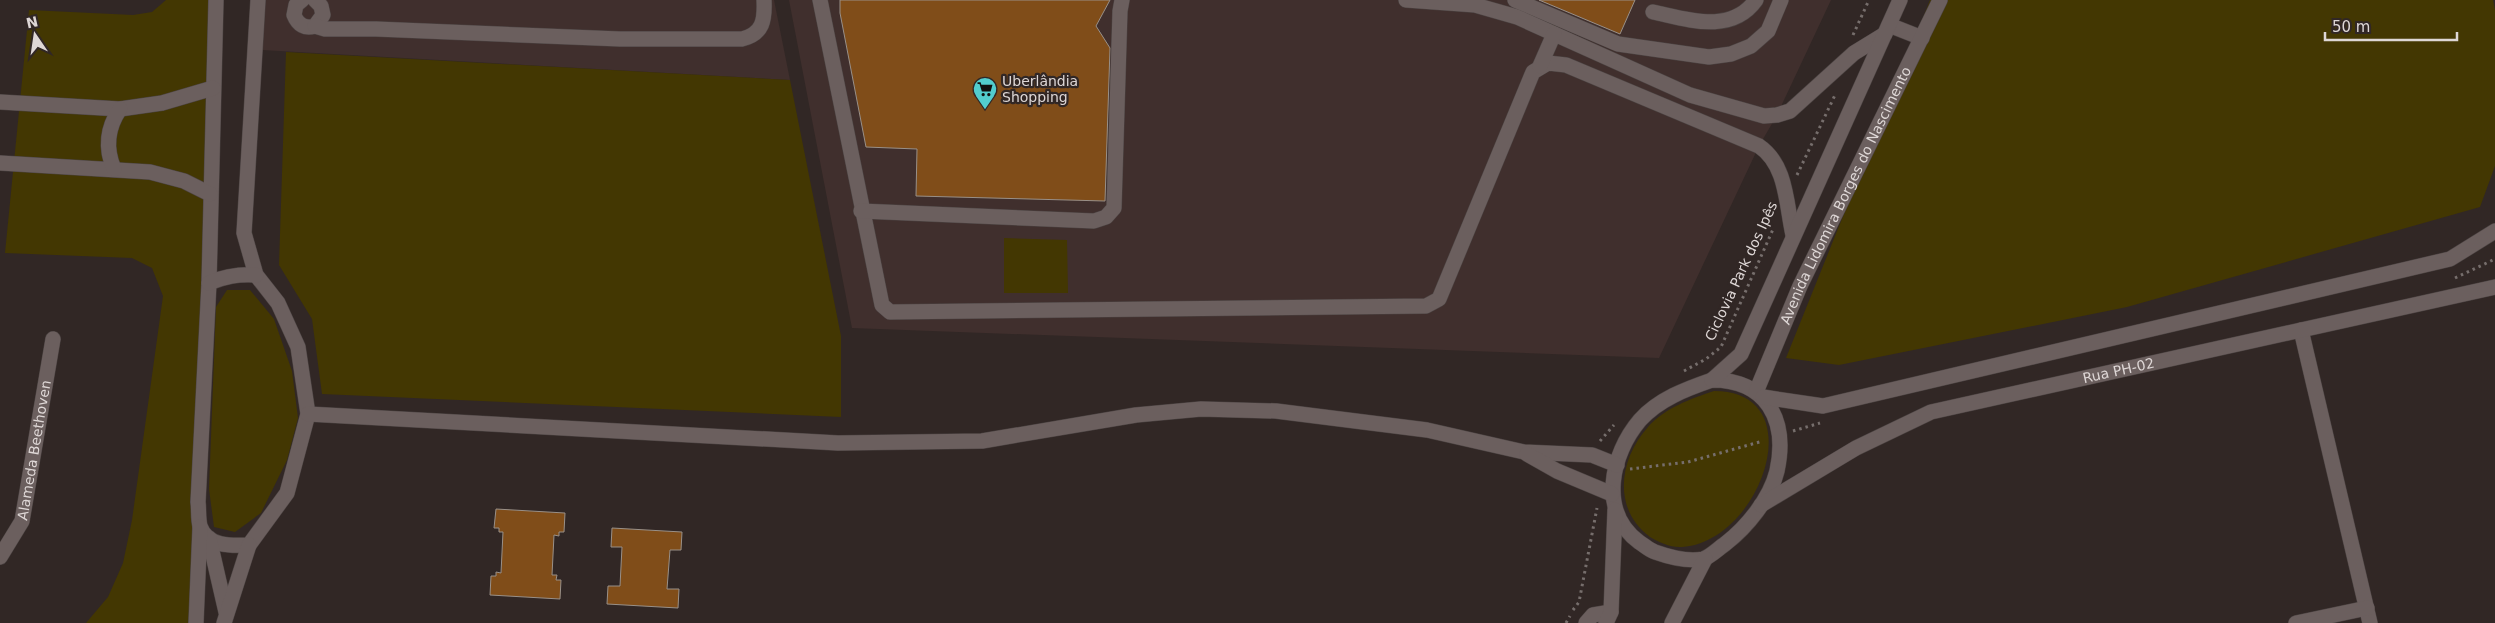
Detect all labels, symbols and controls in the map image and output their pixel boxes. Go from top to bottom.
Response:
north arrow [10,10,60,60]
scale bar [2325,10,2458,42]
text: N [25,13,40,31]
text: 50 m [2332,18,2370,36]
street label: Avenida Lidomira Borges do Nascimento [1777,64,1914,327]
place label: Uberlândia Shopping [1002,73,1078,105]
supermarket icon: Uberlândia Shopping [972,76,998,110]
street label: Ciclovia Park dos Ipês [1702,199,1780,343]
street label: Rua PH-02 [2081,355,2156,386]
street label: Alameda Beethoven [14,379,54,521]

